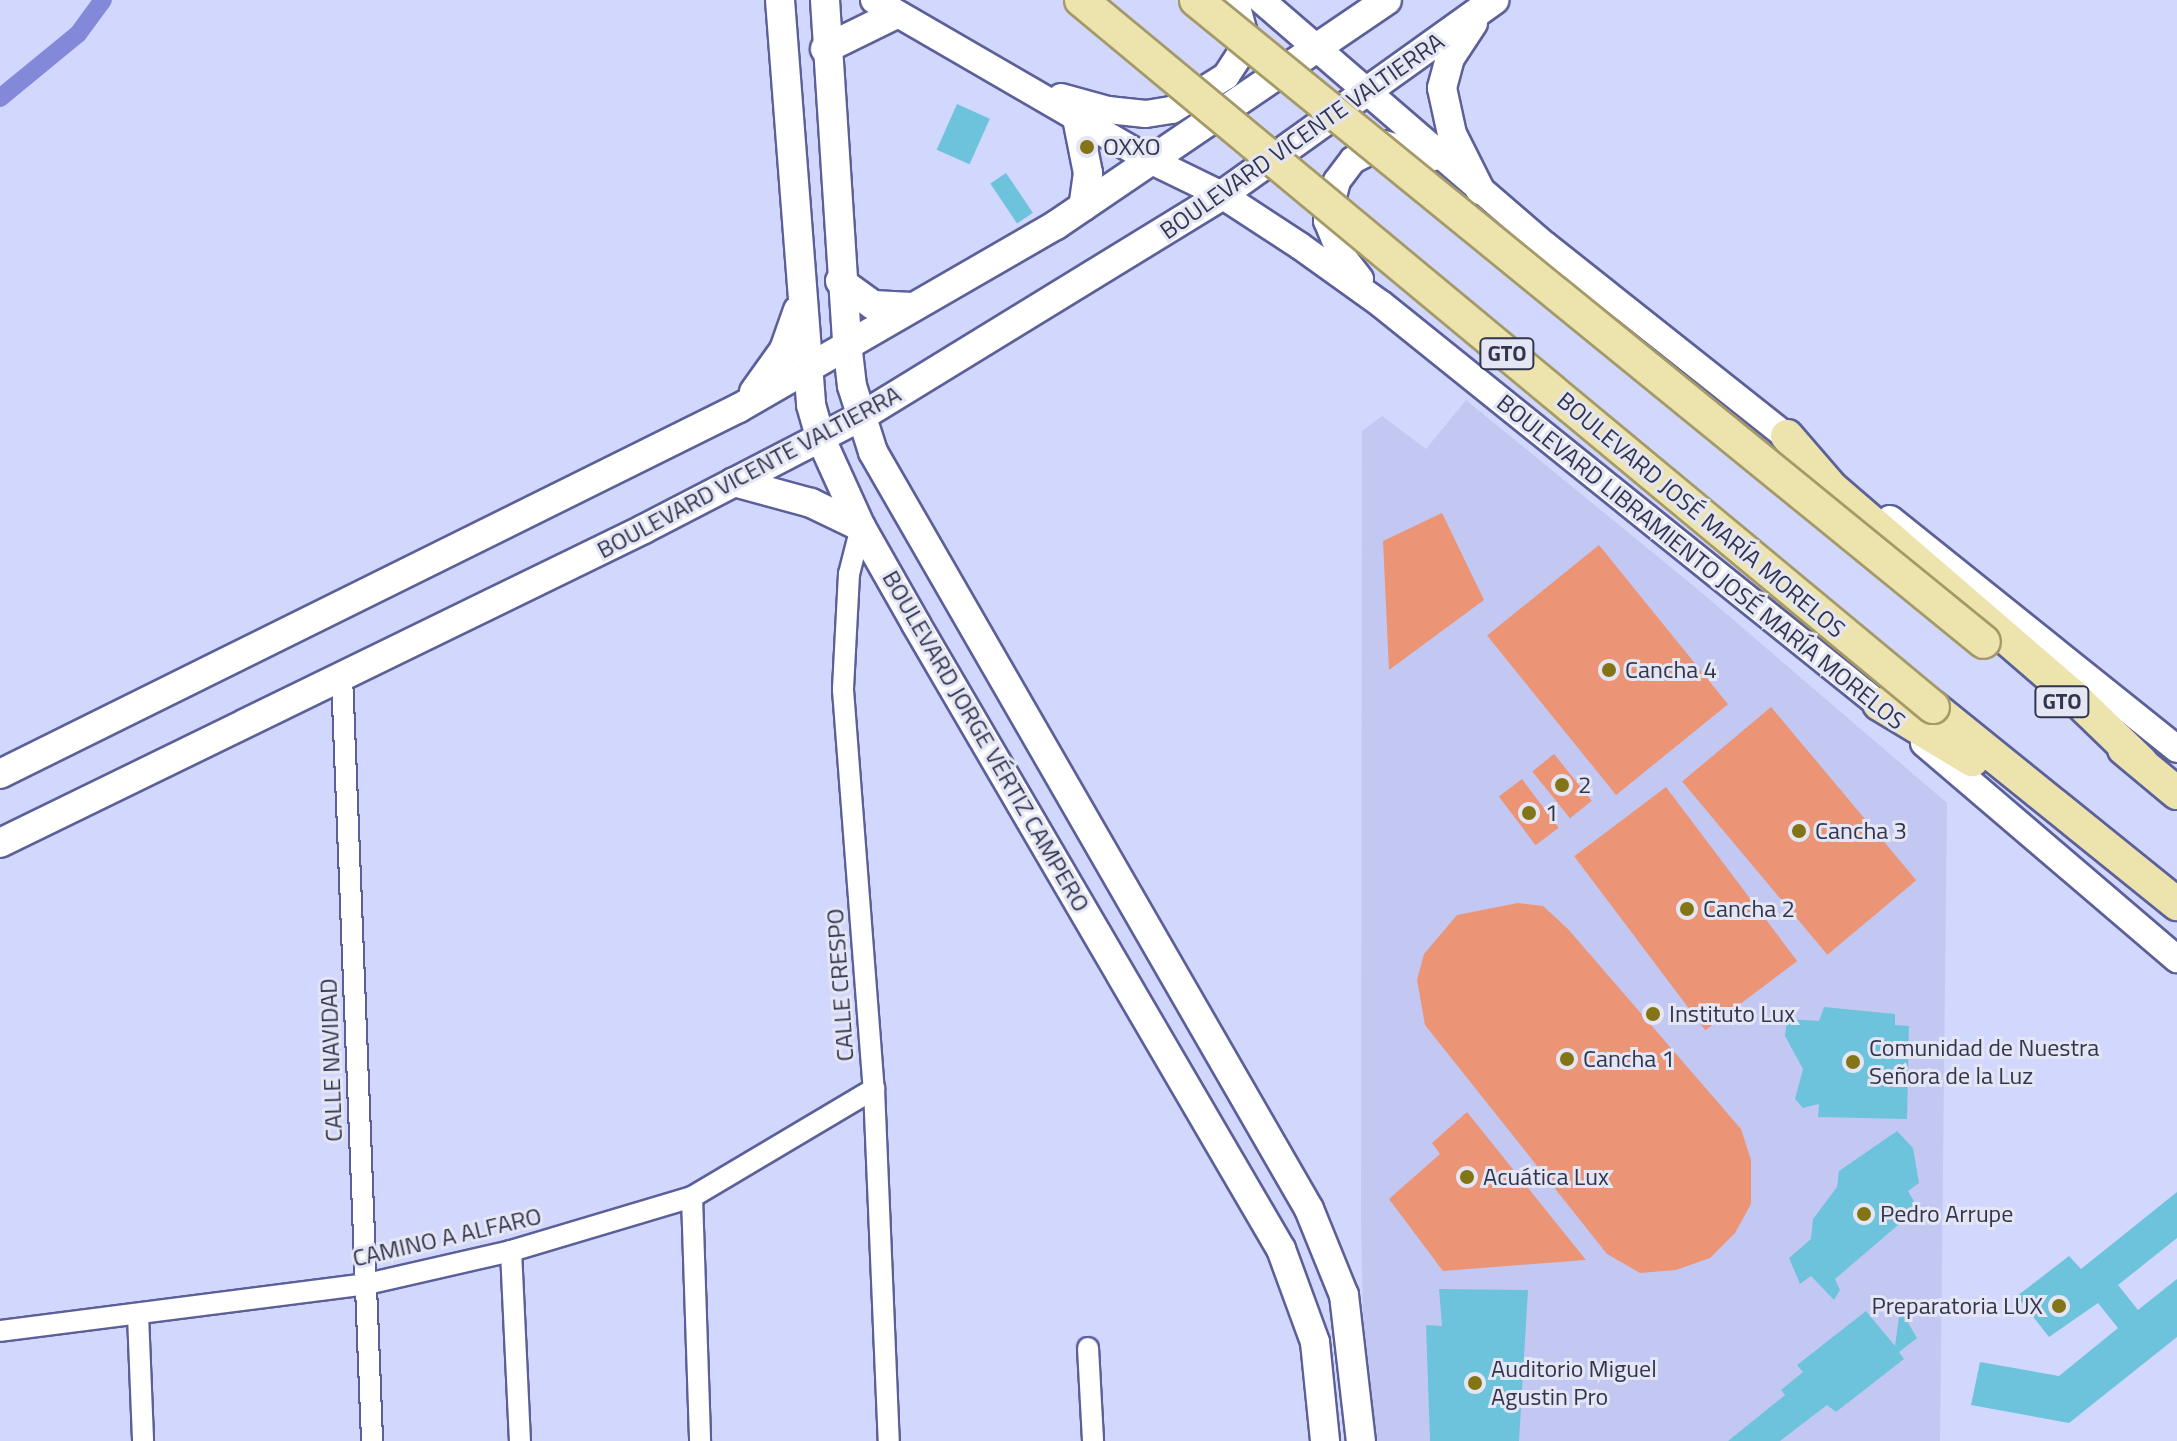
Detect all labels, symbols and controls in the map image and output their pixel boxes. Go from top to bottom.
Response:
street label: BOULEVARD VICENTE VALTIERRA [1155,27,1449,245]
place label: OXXO [1103,133,1161,161]
marker: OXXO [1078,138,1096,156]
road number: GTO [1479,336,1535,372]
street label: BOULEVARD VICENTE VALTIERRA [592,379,906,565]
street label: BOULEVARD JOSÉ MARÍA MORELOS [1551,386,1851,644]
street label: BOULEVARD LIBRAMIENTO JOSÉ MARÍA MORELOS [1491,388,1911,736]
street label: BOULEVARD JORGE VÉRTIZ CAMPERO [876,565,1096,917]
place label: Cancha 4 [1625,656,1717,684]
marker: Cancha 4 [1600,661,1618,679]
road number: GTO [2034,684,2090,720]
place label: 2 [1578,771,1591,799]
marker: 2 [1553,776,1571,794]
place label: 1 [1545,799,1558,827]
marker: 1 [1520,804,1538,822]
place label: Cancha 3 [1815,817,1907,845]
marker: Cancha 3 [1790,822,1808,840]
place label: Cancha 2 [1703,895,1795,923]
marker: Cancha 2 [1678,900,1696,918]
street label: CALLE CRESPO [820,908,860,1062]
street label: CALLE NAVIDAD [314,978,348,1142]
place label: Instituto Lux [1669,1000,1795,1028]
marker: Instituto Lux [1644,1005,1662,1023]
place label: Comunidad de Nuestra Señora de la Luz [1869,1034,2099,1090]
place label: Cancha 1 [1583,1045,1675,1073]
marker: Cancha 1 [1558,1050,1576,1068]
marker: Comunidad de Nuestra Señora de la Luz [1844,1053,1862,1071]
place label: Acuática Lux [1483,1163,1609,1191]
marker: Acuática Lux [1458,1168,1476,1186]
place label: Pedro Arrupe [1880,1200,2013,1228]
street label: CAMINO A ALFARO [350,1201,544,1273]
marker: Pedro Arrupe [1855,1205,1873,1223]
place label: Preparatoria LUX [1872,1292,2043,1320]
marker: Preparatoria LUX [2050,1297,2068,1315]
place label: Auditorio Miguel Agustin Pro [1491,1355,1657,1411]
marker: Auditorio Miguel Agustin Pro [1466,1374,1484,1392]

